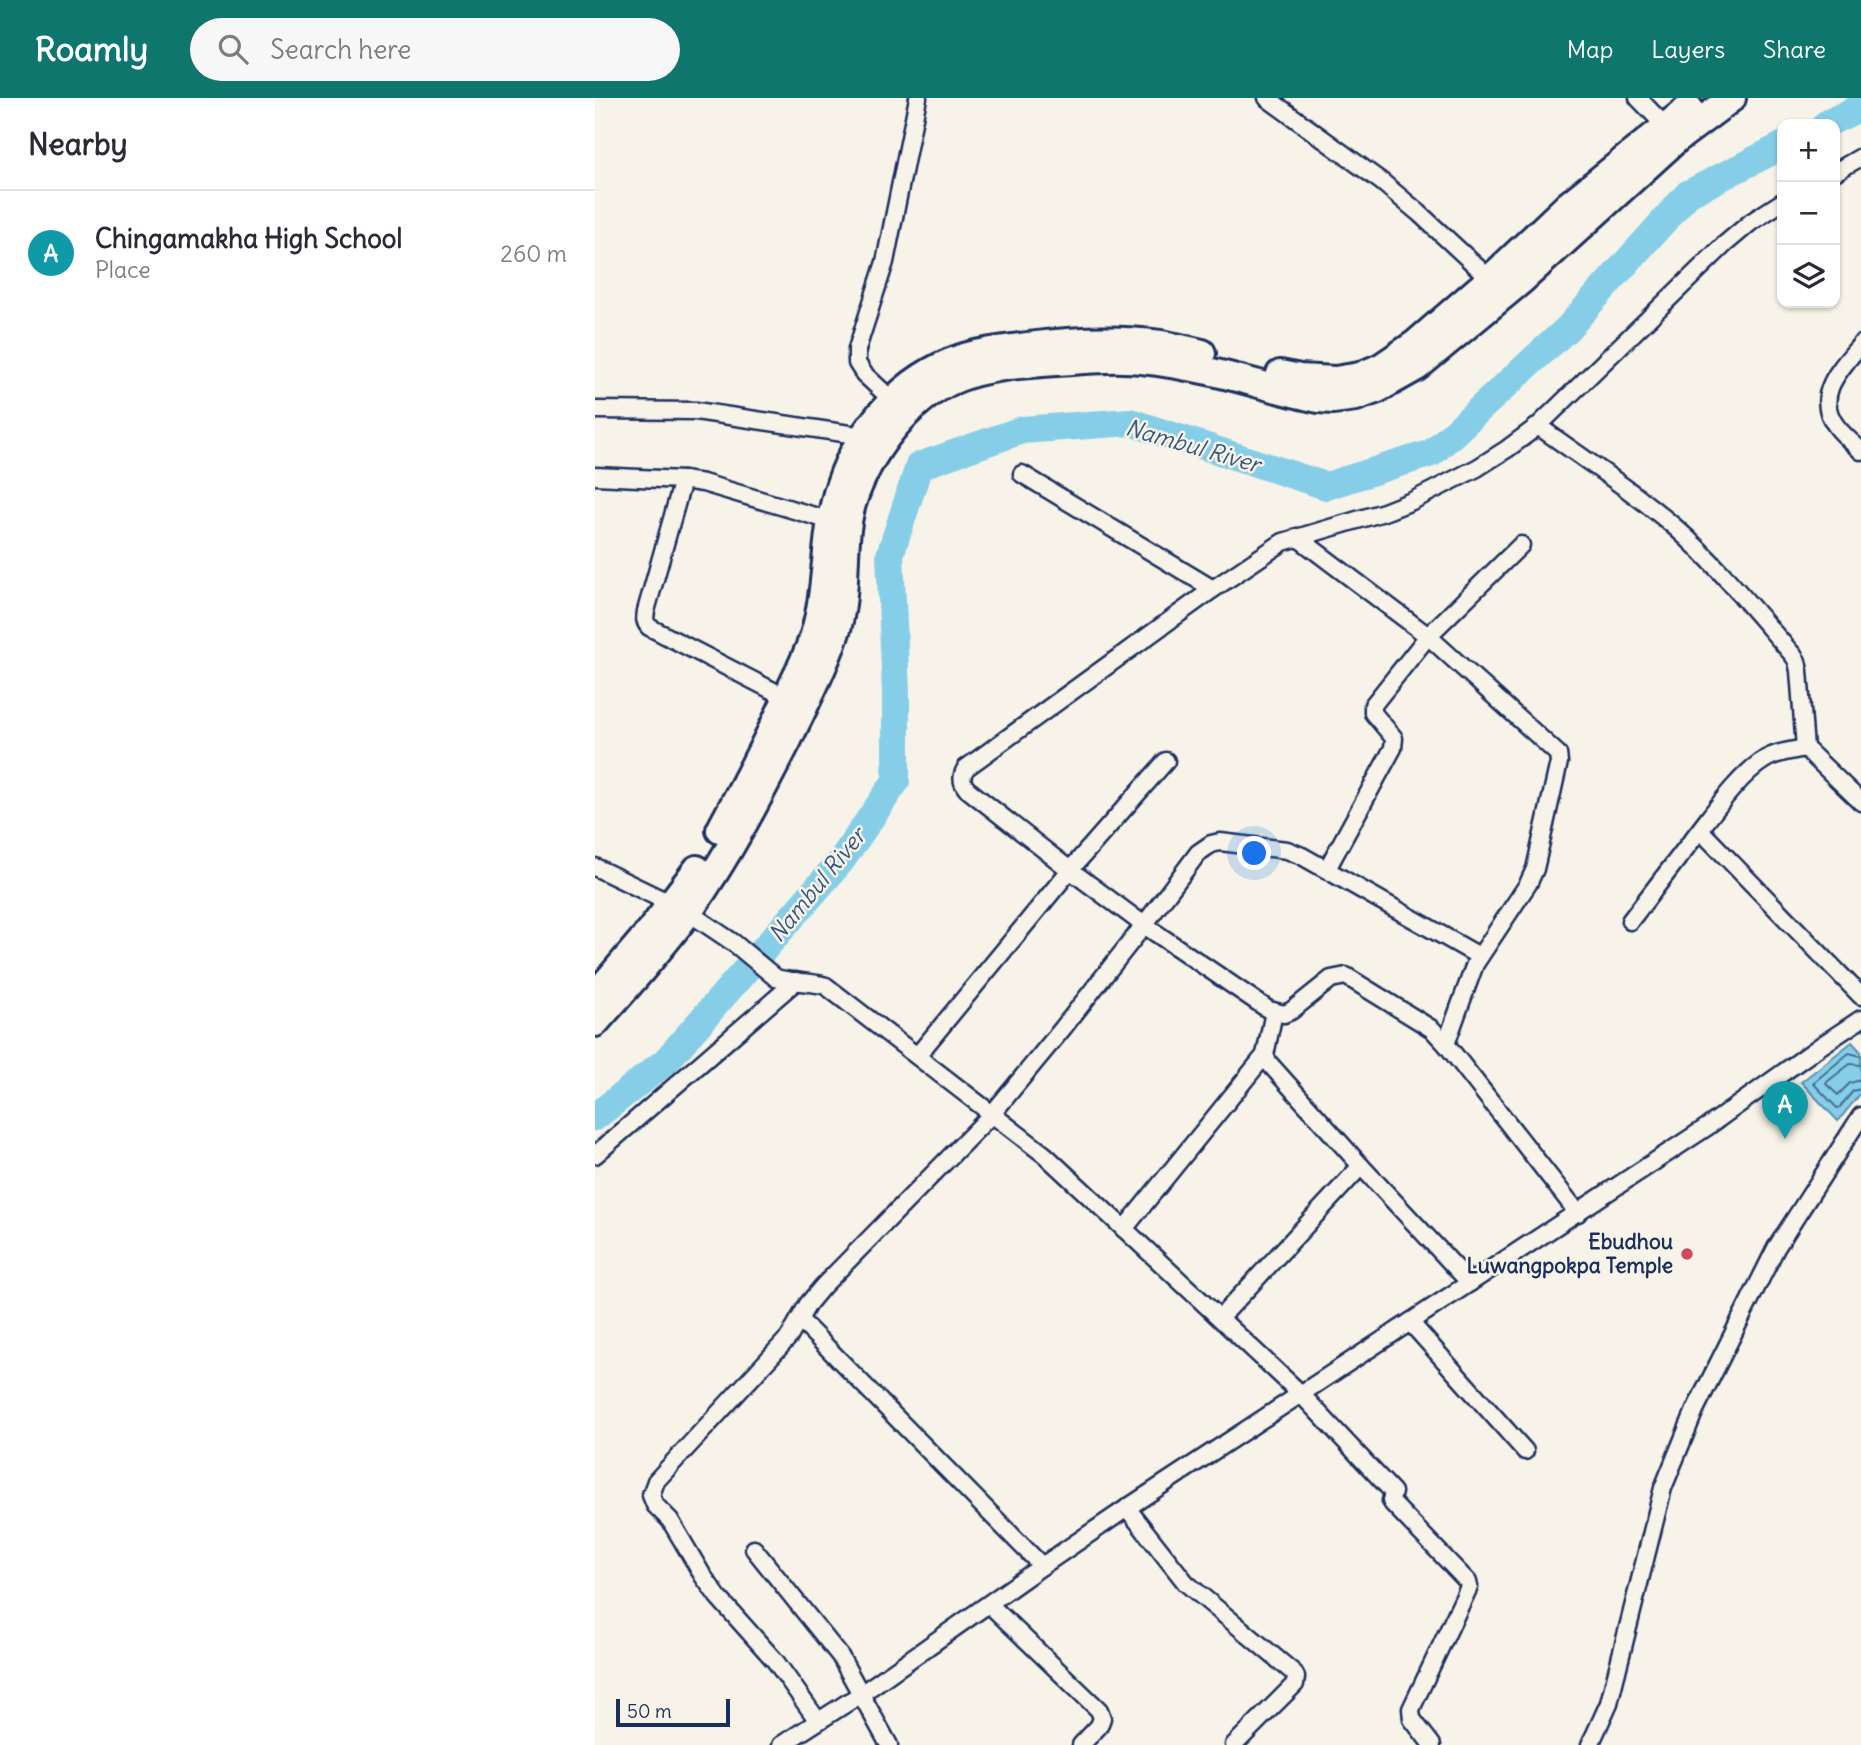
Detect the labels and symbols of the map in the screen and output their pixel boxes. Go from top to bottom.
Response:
water label: Nambul River [1123,412,1266,479]
water label: Nambul River [762,820,873,948]
your location [1237,836,1271,870]
pin: A [1762,1081,1808,1139]
place label: Ebudhou Luwangpokpa Temple [1467,1228,1673,1279]
marker: Ebudhou Luwangpokpa Temple [1679,1246,1695,1262]
scale bar [616,1696,730,1728]

